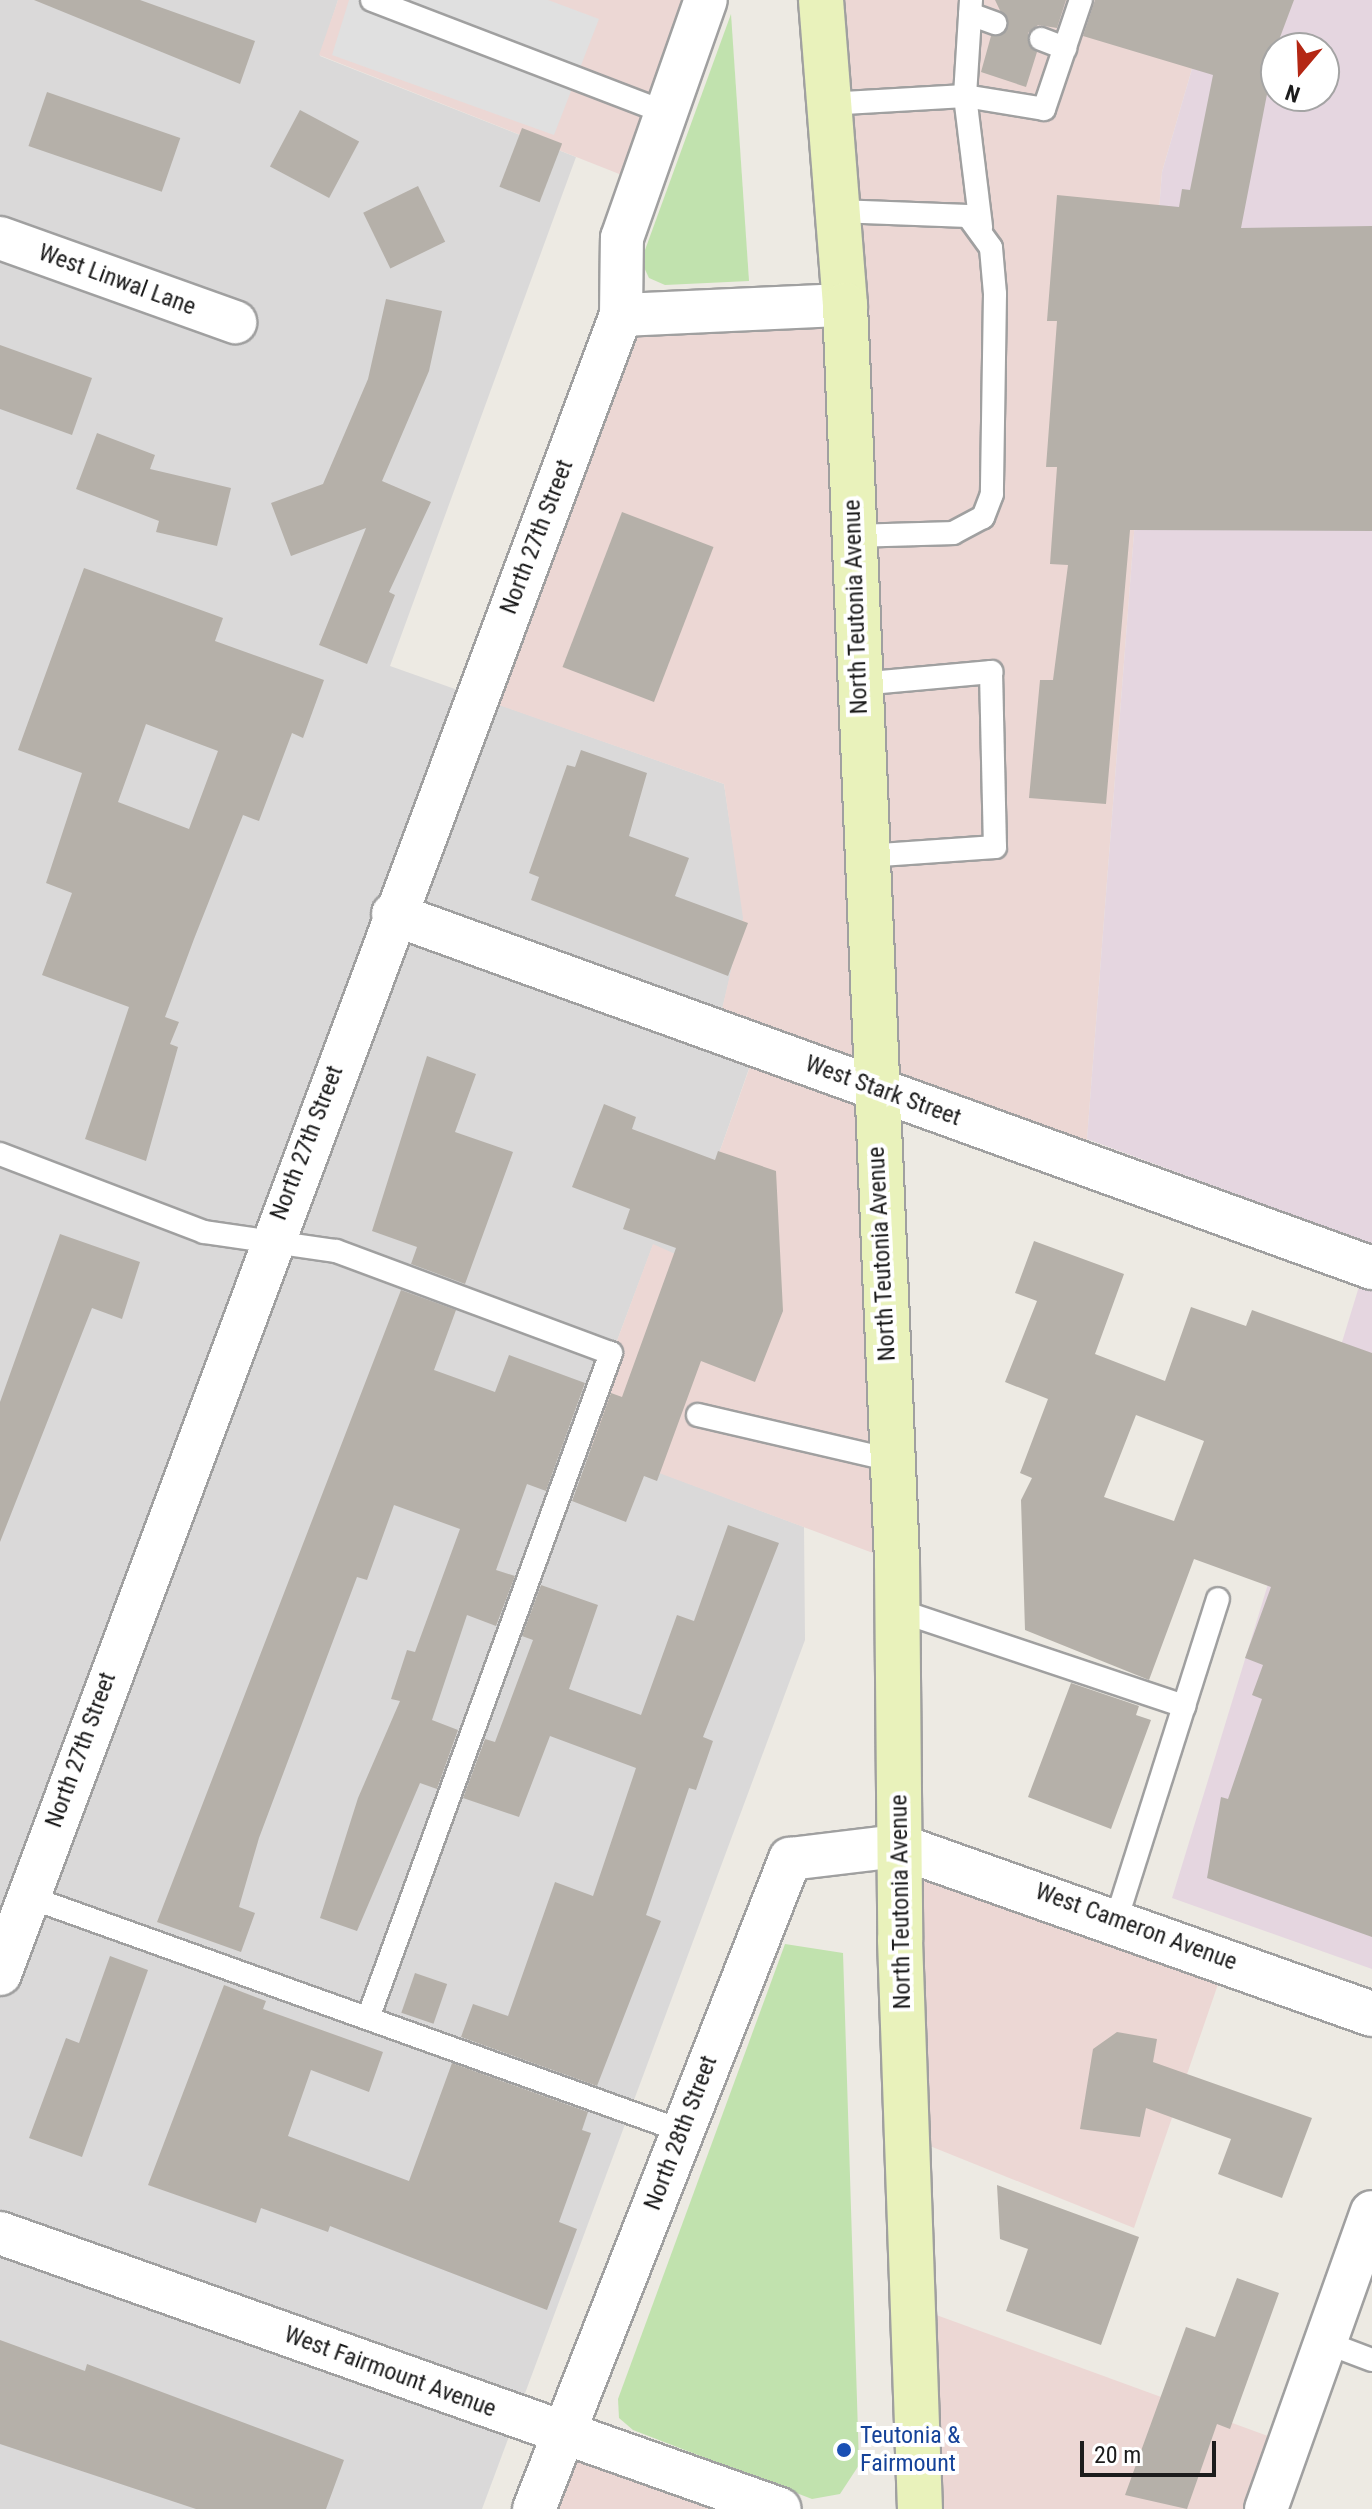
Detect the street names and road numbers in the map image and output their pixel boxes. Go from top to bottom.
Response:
street label: West Linwal Lane [34,238,200,322]
street label: North 27th Street [494,456,580,618]
street label: North Teutonia Avenue [838,499,874,715]
street label: West Stark Street [801,1049,965,1133]
street label: North 27th Street [264,1062,350,1224]
street label: North Teutonia Avenue [862,1146,902,1362]
street label: North 27th Street [40,1668,122,1832]
street label: North Teutonia Avenue [885,1794,917,2010]
street label: West Cameron Avenue [1031,1877,1241,1977]
street label: North 28th Street [638,2052,724,2214]
street label: West Fairmount Avenue [280,2320,500,2424]

